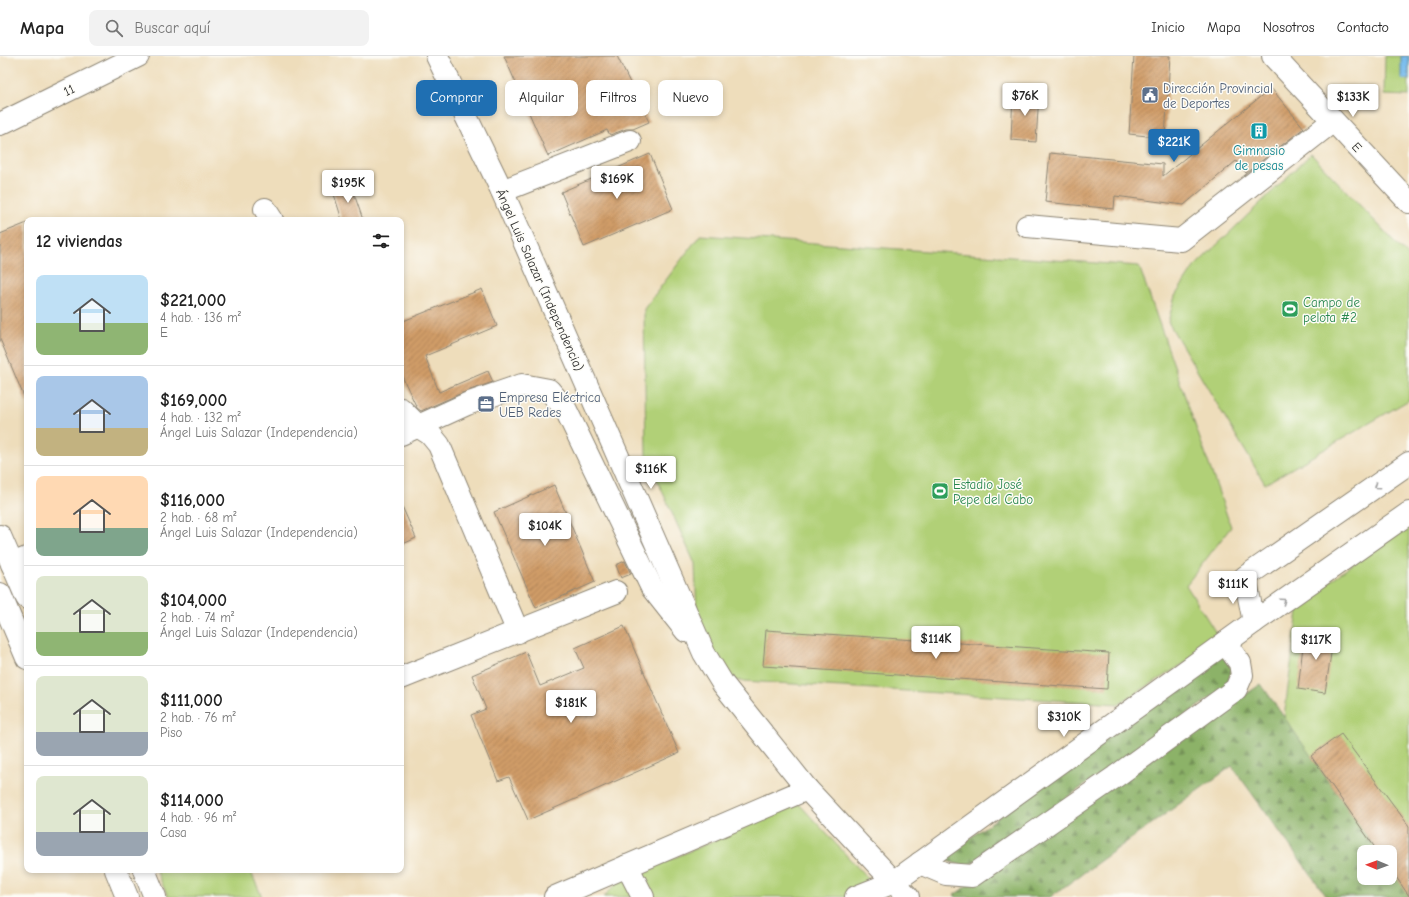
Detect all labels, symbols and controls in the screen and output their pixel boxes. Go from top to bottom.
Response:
search box [89,10,369,46]
text: Mapa [20,17,65,39]
icon: search [103,17,125,39]
text: Buscar aquí [135,19,210,37]
text: Inicio [1151,19,1185,36]
text: Mapa [1207,19,1241,36]
text: Nosotros [1263,19,1315,36]
text: Contacto [1337,19,1389,36]
chip: Comprar [416,80,497,116]
chip: Alquilar [505,80,578,116]
chip: Filtros [586,80,650,116]
chip: Nuevo [658,80,723,116]
street label: 11 [61,81,77,99]
place label: Dirección Provincial de Deportes [1163,81,1273,111]
pin: $76K [1001,83,1049,117]
pin: $133K [1325,84,1381,118]
public building icon: Dirección Provincial de Deportes [1140,85,1160,105]
text: $76K [1011,88,1039,103]
text: $133K [1336,89,1370,104]
building icon: Gimnasio de pesas [1249,121,1269,141]
pin: $221K [1146,129,1202,163]
text: $221K [1157,134,1191,149]
street label: E [1349,139,1365,155]
place label: Gimnasio de pesas [1233,143,1285,173]
pin: $169K [589,166,645,200]
pin: $195K [320,170,376,204]
text: $169K [600,171,634,186]
text: $195K [331,175,365,190]
street label: Ángel Luis Salazar (Independencia) [493,186,588,373]
icon: filters [370,230,392,252]
text: 12 viviendas [36,232,122,251]
icon: home [68,291,116,339]
text: $221,000 [160,291,226,310]
place label: Campo de pelota #2 [1303,295,1360,325]
sports icon: Campo de pelota #2 [1280,299,1300,319]
text: 4 hab. · 136 m² [160,310,241,325]
text: E [160,325,168,340]
place label: Empresa Eléctrica UEB Redes [499,390,601,420]
text: $169,000 [160,391,227,410]
icon: home [68,392,116,440]
office icon: Empresa Eléctrica UEB Redes [476,394,496,414]
text: 4 hab. · 132 m² [160,410,241,425]
text: Ángel Luis Salazar (Independencia) [160,425,358,440]
pin: $116K [623,456,679,490]
text: $116K [635,461,667,476]
place label: Estadio José Pepe del Cabo [953,477,1033,507]
sports icon: Estadio José Pepe del Cabo [930,481,950,501]
one-way arrow [1374,481,1381,489]
text: $116,000 [160,491,225,510]
icon: home [68,492,116,540]
text: 2 hab. · 68 m² [160,510,236,525]
pin: $104K [517,513,573,547]
text: $104K [528,518,562,533]
text: Ángel Luis Salazar (Independencia) [160,525,358,540]
pin: $111K [1205,571,1261,605]
text: $111K [1218,576,1248,591]
text: $104,000 [160,591,227,610]
icon: home [68,592,116,640]
one-way arrow [1279,599,1286,606]
text: 2 hab. · 74 m² [160,610,234,625]
text: Ángel Luis Salazar (Independencia) [160,625,358,640]
pin: $114K [908,626,964,660]
pin: $117K [1288,627,1344,661]
text: $114K [920,631,952,646]
text: $117K [1300,632,1332,647]
pin: $181K [543,690,599,724]
text: $111,000 [160,691,223,710]
icon: home [68,692,116,740]
text: $181K [555,695,587,710]
pin: $310K [1036,704,1092,738]
text: $310K [1047,709,1081,724]
text: 2 hab. · 76 m² [160,710,236,725]
text: Piso [160,725,182,740]
text: $114,000 [160,791,224,810]
icon: home [68,792,116,840]
text: 4 hab. · 96 m² [160,810,236,825]
text: Casa [160,825,187,840]
north arrow [1357,845,1397,885]
map controls [1357,845,1397,885]

